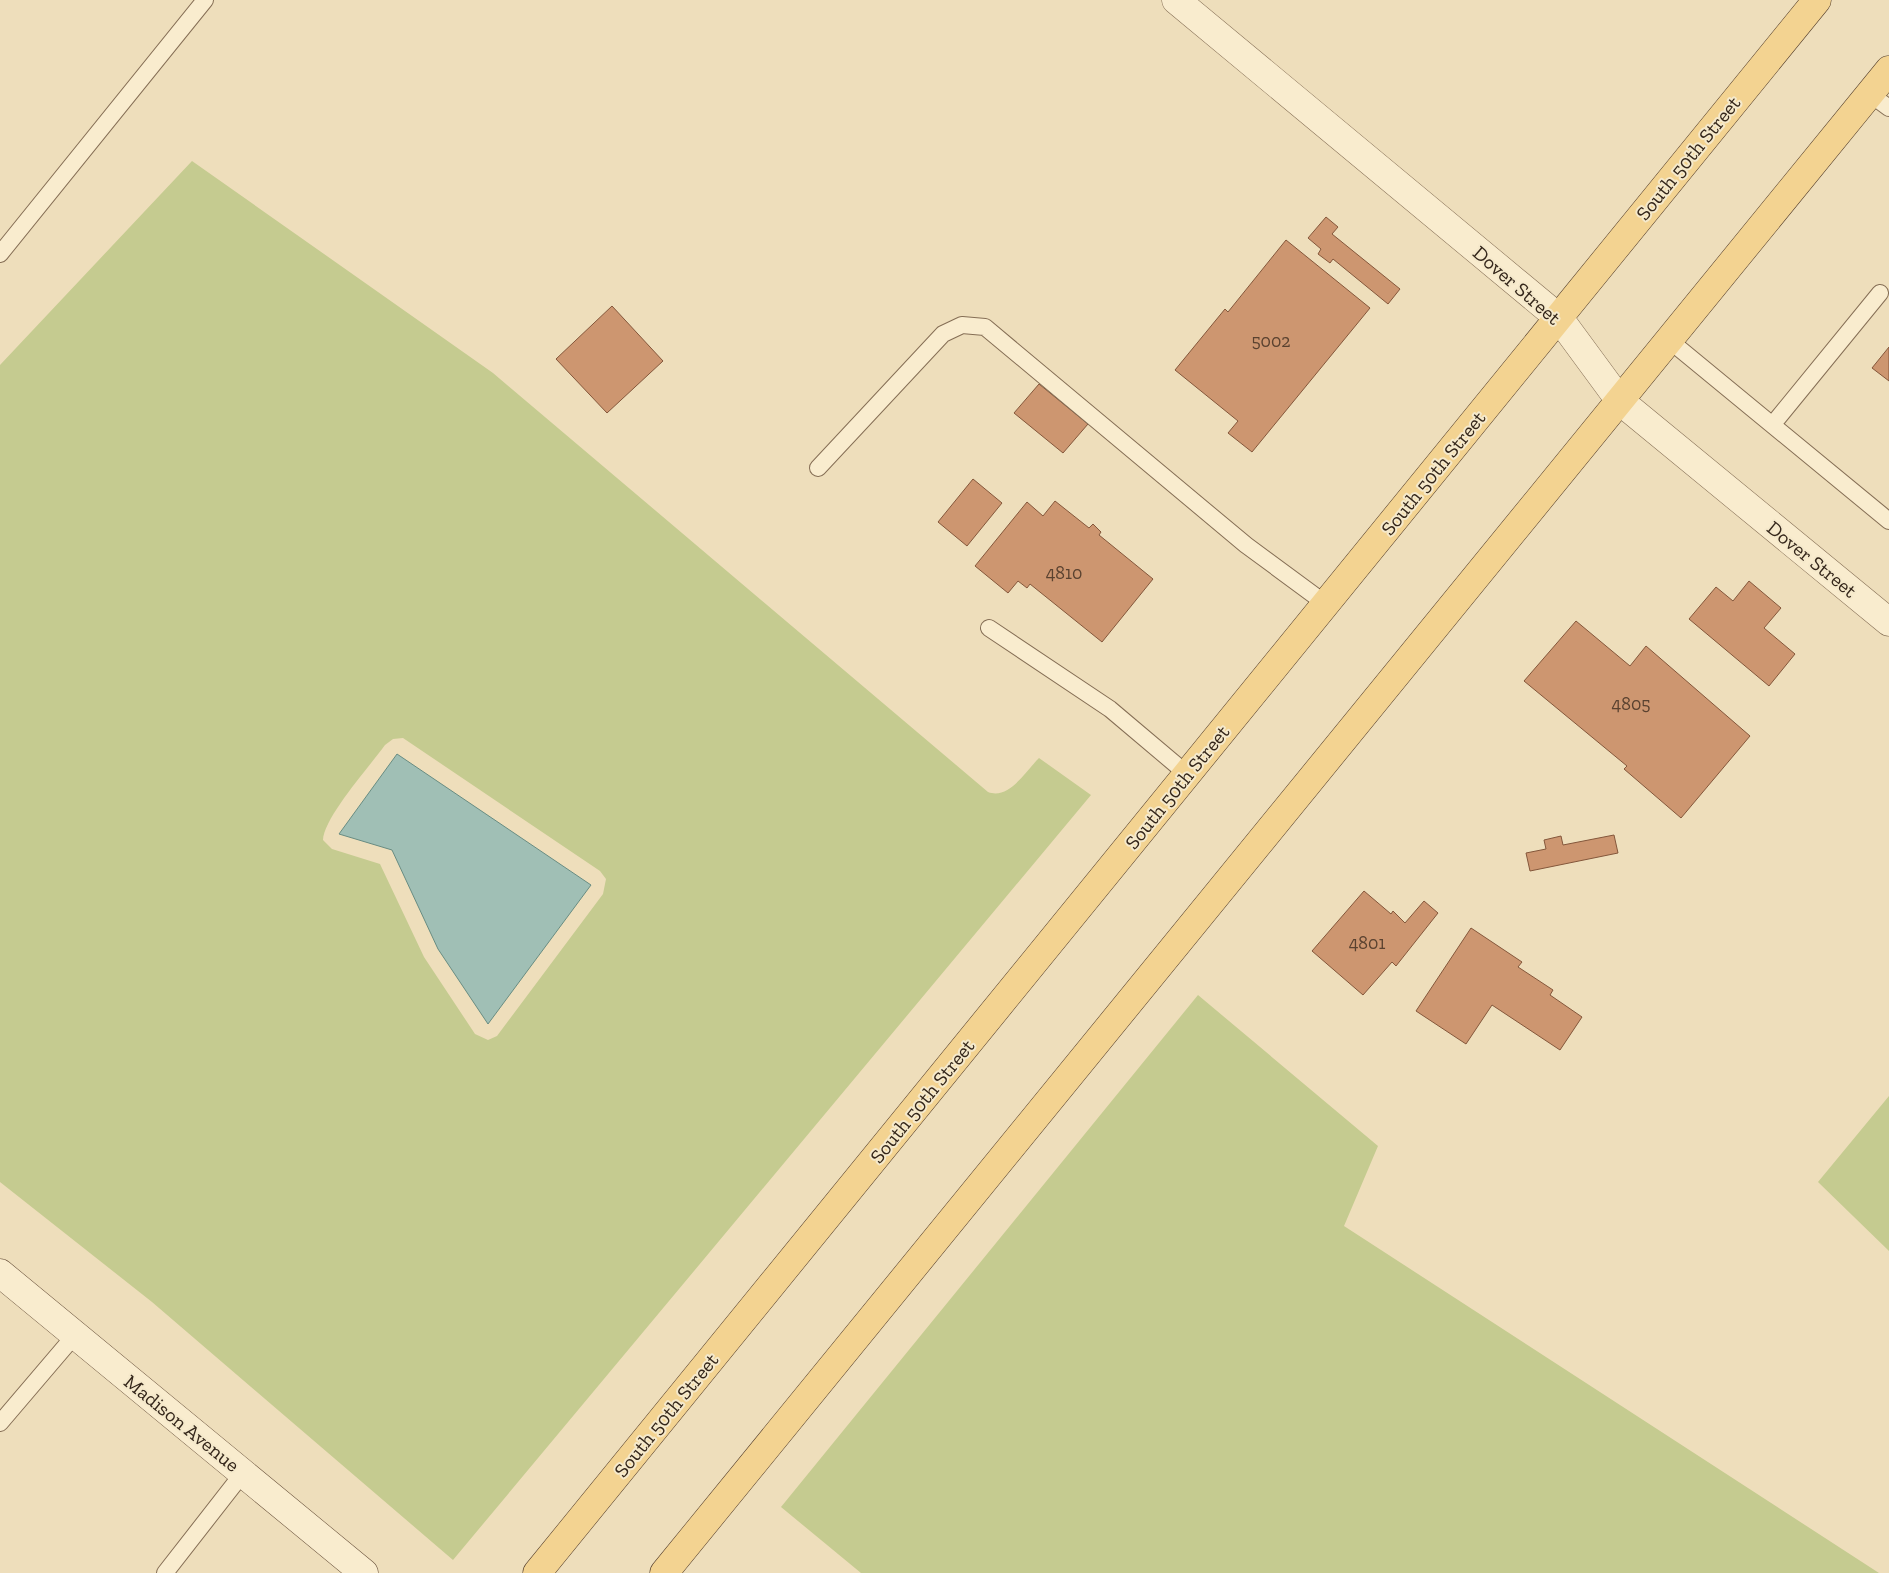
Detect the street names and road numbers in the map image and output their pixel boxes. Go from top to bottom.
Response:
street label: South 50th Street [1631,91,1746,225]
street label: Dover Street [1468,240,1566,330]
street label: South 50th Street [1376,406,1491,540]
street label: Dover Street [1762,515,1862,603]
street label: South 50th Street [1120,720,1235,854]
street label: South 50th Street [865,1034,980,1168]
street label: South 50th Street [609,1348,724,1482]
street label: Madison Avenue [119,1369,245,1477]

